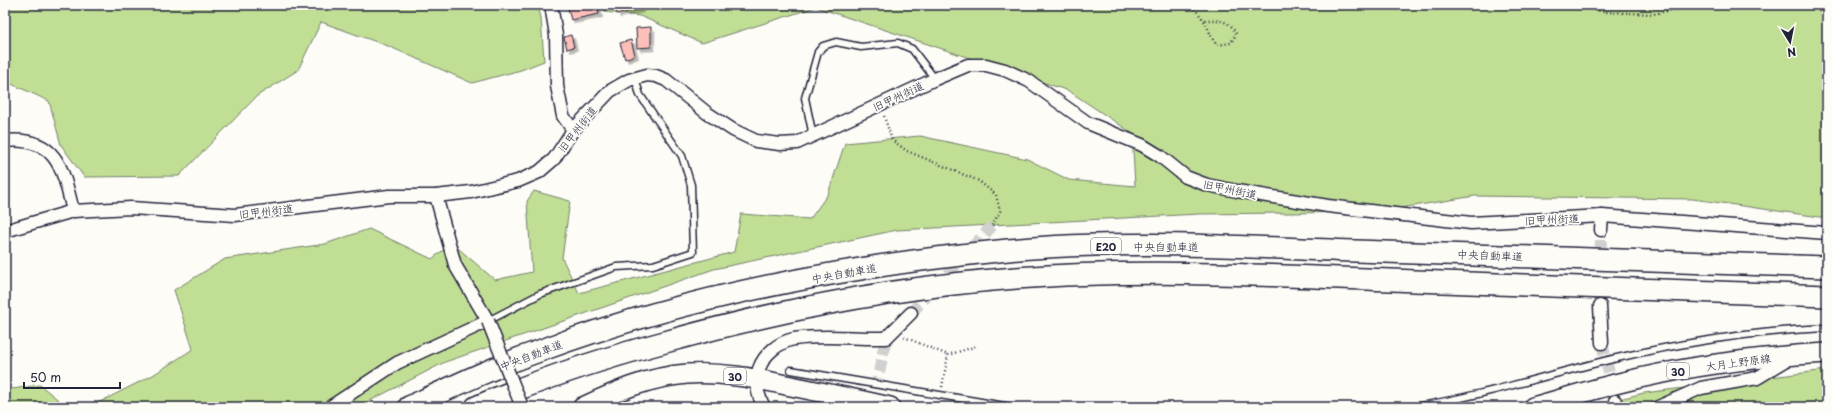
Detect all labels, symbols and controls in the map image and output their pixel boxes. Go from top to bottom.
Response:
north arrow [1770,22,1810,62]
text: N [1786,43,1798,62]
street label: 旧甲州街道 [869,77,927,115]
street label: 旧甲州街道 [553,102,601,156]
street label: 旧甲州街道 [1201,175,1259,203]
street label: 旧甲州街道 [238,199,294,223]
street label: 旧甲州街道 [1524,209,1580,229]
road number: E20 [1091,238,1121,254]
street label: 中央自動車道 [1133,238,1199,255]
street label: 中央自動車道 [1457,245,1523,265]
street label: 中央自動車道 [810,259,878,287]
street label: 中央自動車道 [497,335,565,375]
street label: 大月上野原線 [1704,349,1772,375]
road number: 30 [1667,363,1689,379]
scale bar [24,364,120,390]
text: 50 m [30,368,61,386]
road number: 30 [724,368,746,384]

